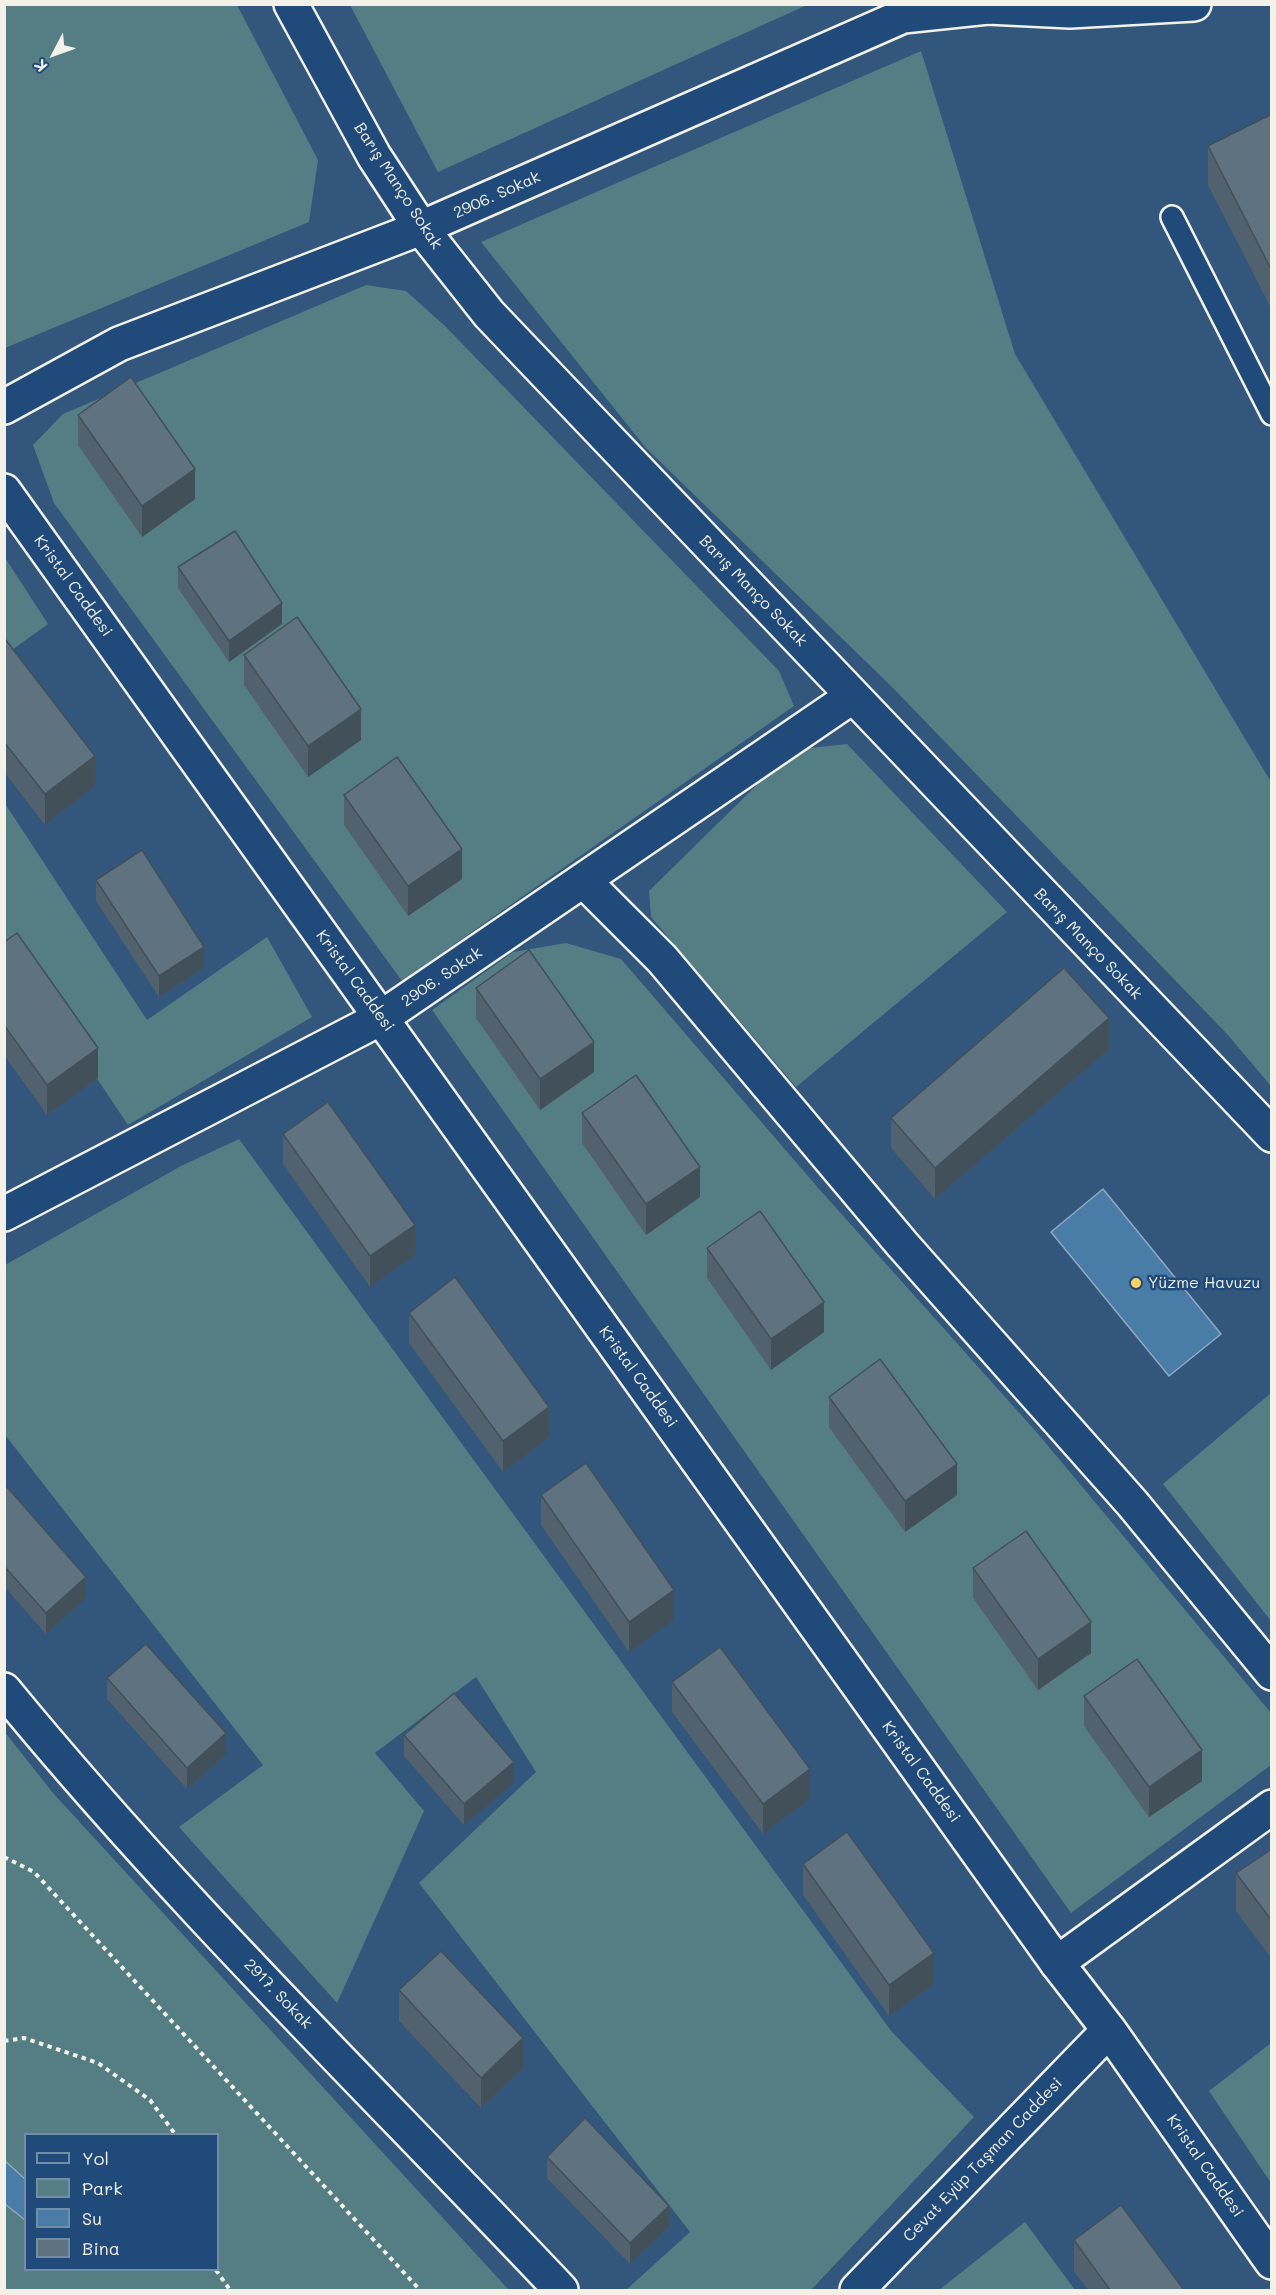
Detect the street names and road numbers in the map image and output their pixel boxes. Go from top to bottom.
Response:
street label: Barış Manço Sokak [350,119,446,253]
street label: 2906. Sokak [451,167,543,223]
street label: Kristal Caddesi [30,531,116,641]
street label: Barış Manço Sokak [695,531,811,651]
street label: Barış Manço Sokak [1030,884,1146,1004]
street label: Kristal Caddesi [312,926,398,1036]
street label: 2906. Sokak [398,943,486,1011]
street label: Kristal Caddesi [595,1322,681,1432]
street label: Kristal Caddesi [878,1717,964,1827]
street label: 2917. Sokak [240,1955,316,2033]
street label: Cevat Eyüp Taşman Caddesi [899,2074,1067,2246]
street label: Kristal Caddesi [1162,2111,1248,2221]

